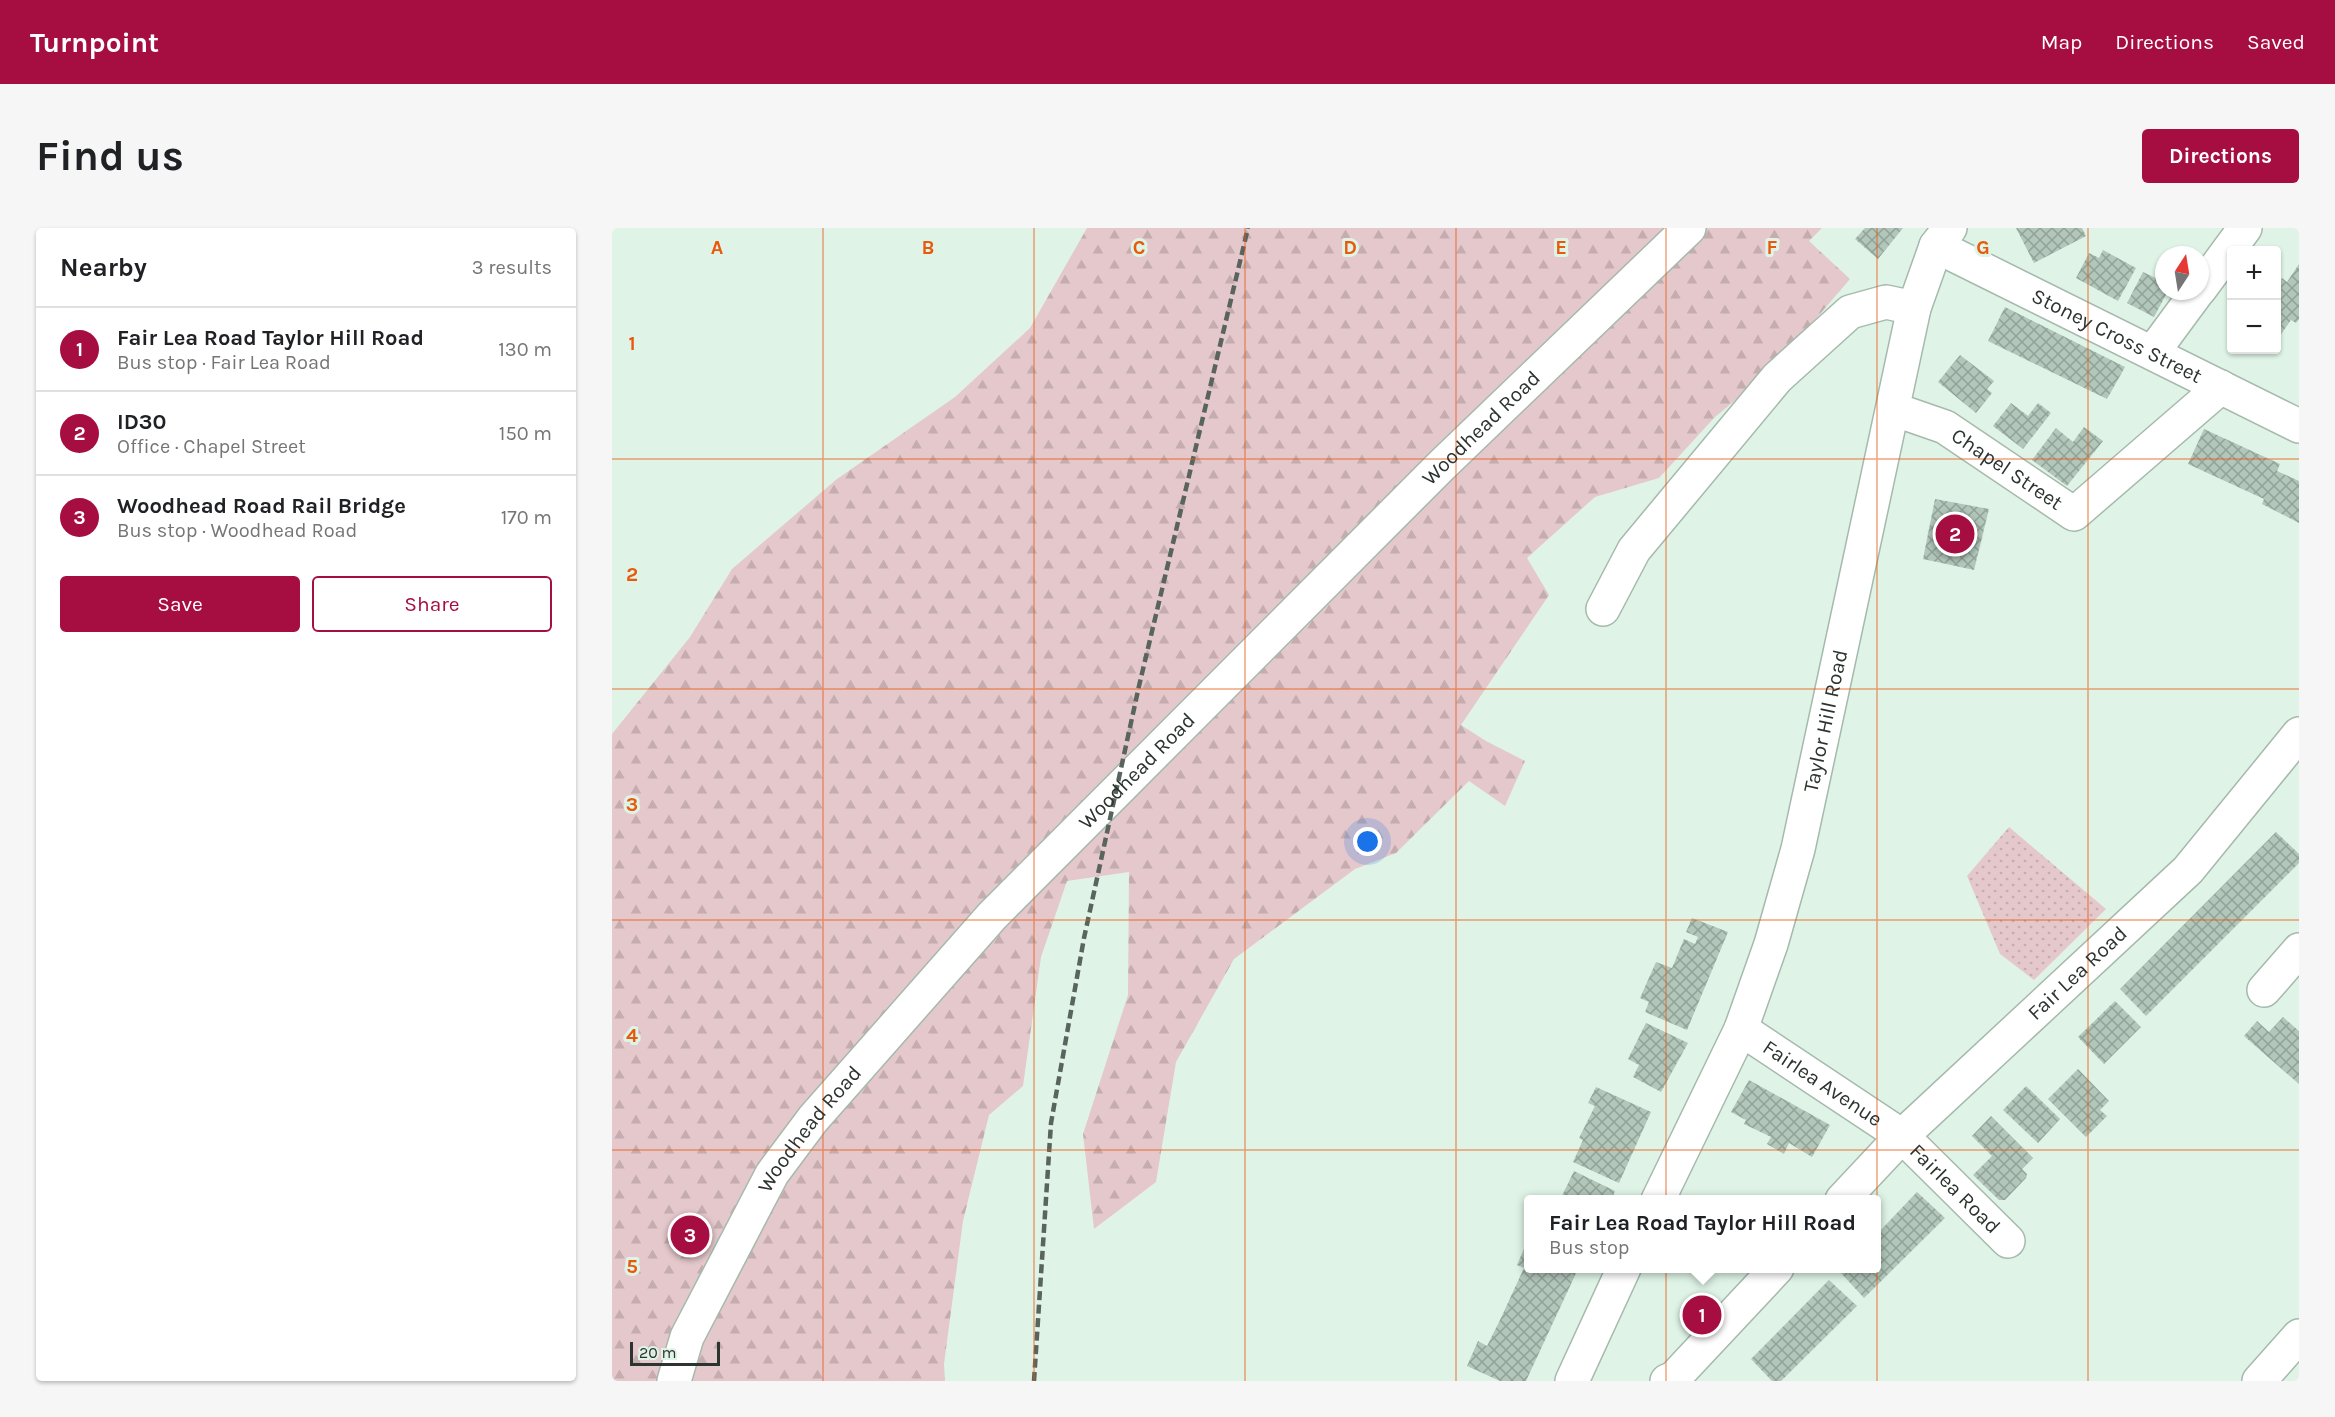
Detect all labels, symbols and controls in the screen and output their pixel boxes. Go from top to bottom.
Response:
text: Turnpoint [30,26,159,59]
text: Map [2041,30,2082,54]
text: Directions [2115,30,2214,54]
text: Saved [2247,30,2305,54]
button: Directions [2142,129,2299,183]
text: Find us [36,131,184,181]
text: A [711,236,724,259]
text: B [922,236,934,259]
text: C [1133,236,1145,259]
text: D [1343,236,1357,259]
text: E [1555,236,1567,259]
text: F [1767,236,1778,259]
text: G [1976,236,1990,259]
north arrow [2155,246,2209,300]
map controls [2227,246,2281,354]
button: + [2227,246,2281,300]
text: Nearby [60,252,147,283]
text: 3 results [472,256,552,279]
street label: Stoney Cross Street [2028,283,2206,388]
button: − [2227,300,2281,354]
text: Fair Lea Road Taylor Hill Road [117,325,424,351]
text: 1 [628,332,636,355]
text: 1 [76,338,83,361]
text: 130 m [498,338,552,361]
text: Bus stop · Fair Lea Road [117,351,331,374]
street label: Woodhead Road [1417,366,1545,490]
text: ID30 [117,409,166,435]
text: 2 [73,422,86,445]
text: 150 m [499,422,552,445]
street label: Chapel Street [1947,423,2067,515]
text: Office · Chapel Street [117,435,306,458]
text: Woodhead Road Rail Bridge [117,493,406,519]
text: 3 [73,506,86,529]
text: 170 m [501,506,552,529]
pin: 2 [1936,512,1974,556]
text: Bus stop · Woodhead Road [117,519,357,542]
text: 2 [626,563,638,586]
button: Save [60,576,300,632]
button: Share [312,576,552,632]
street label: Taylor Hill Road [1798,647,1852,795]
street label: Woodhead Road [1074,708,1200,834]
text: 3 [626,793,638,816]
your location [1353,827,1382,856]
street label: Fair Lea Road [2023,921,2132,1025]
text: 4 [626,1024,638,1047]
street label: Fairlea Avenue [1758,1035,1887,1132]
street label: Woodhead Road [753,1061,866,1196]
street label: Fairlea Road [1905,1139,2005,1238]
popup [1524,1195,1881,1273]
text: Fair Lea Road Taylor Hill Road [1549,1210,1856,1236]
pin: 3 [670,1212,710,1258]
text: Bus stop [1549,1236,1630,1259]
text: 5 [626,1255,638,1278]
pin: 1 [1682,1292,1722,1338]
scale bar [630,1339,720,1366]
text: 20 m [639,1343,677,1362]

